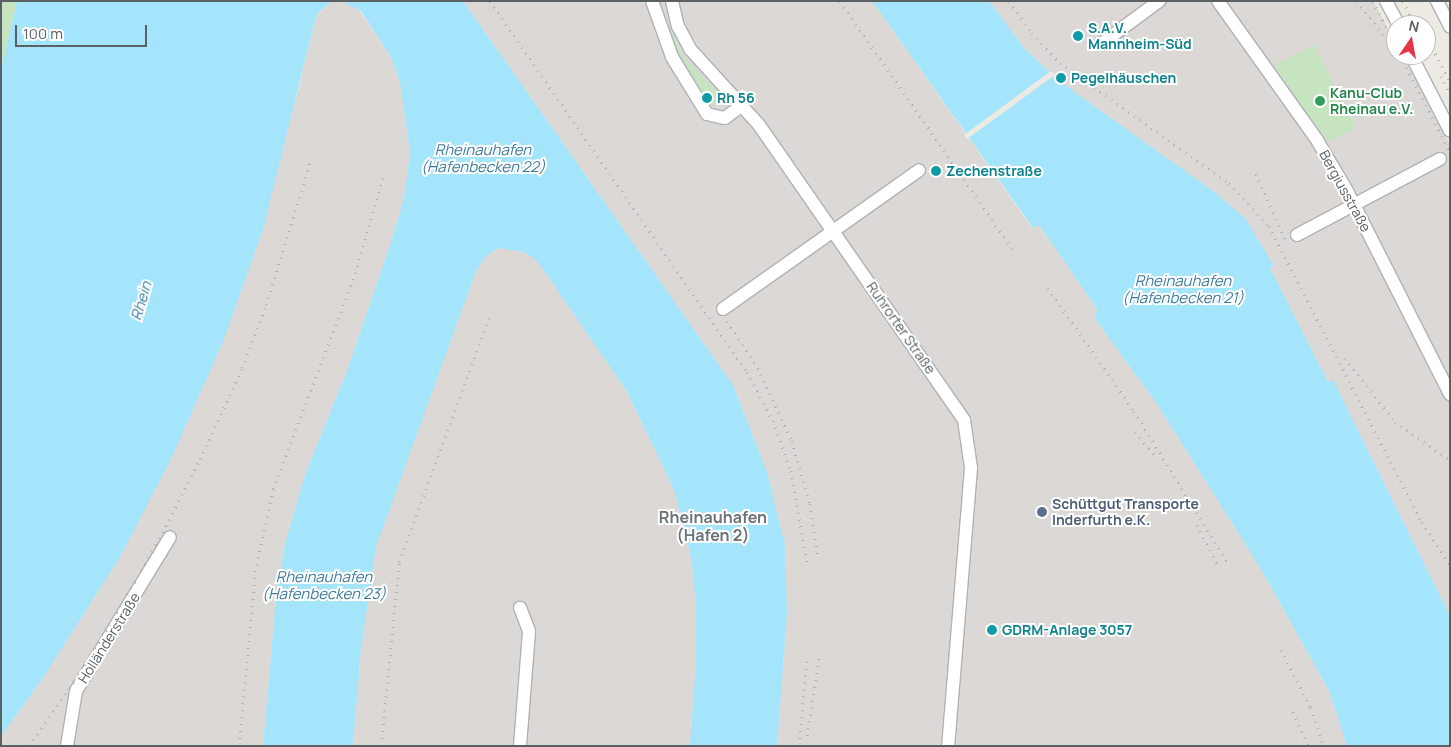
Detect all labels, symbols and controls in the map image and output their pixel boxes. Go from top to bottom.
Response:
scale bar [18,15,150,47]
north arrow [1386,15,1436,65]
text: N [1407,15,1421,36]
place label: S.A.V. Mannheim-Süd [1088,20,1192,52]
text: 100 m [23,23,63,44]
marker: S.A.V. Mannheim-Süd [1072,30,1084,42]
place label: Pegelhäuschen [1071,70,1176,86]
marker: Pegelhäuschen [1055,72,1067,84]
place label: Kanu-Club Rheinau e.V. [1330,85,1414,118]
place label: Rh 56 [717,90,755,106]
marker: Rh 56 [701,92,713,104]
marker: Kanu-Club Rheinau e.V. [1314,95,1326,107]
water label: Rheinauhafen (Hafenbecken 22) [421,140,545,175]
street label: Bergiusstraße [1316,147,1374,235]
place label: Zechenstraße [946,163,1042,179]
marker: Zechenstraße [930,165,942,177]
water label: Rheinauhafen (Hafenbecken 21) [1122,271,1244,306]
street label: Ruhrorter Straße [863,279,939,377]
water label: Rhein [127,280,155,322]
place label: Schüttgut Transporte Inderfurth e.K. [1052,496,1199,528]
marker: Schüttgut Transporte Inderfurth e.K. [1036,506,1048,518]
district label: Rheinauhafen (Hafen 2) [659,507,767,545]
water label: Rheinauhafen (Hafenbecken 23) [262,567,386,602]
street label: Holländerstraße [74,590,144,686]
place label: GDRM-Anlage 3057 [1002,622,1132,638]
marker: GDRM-Anlage 3057 [986,624,998,636]

